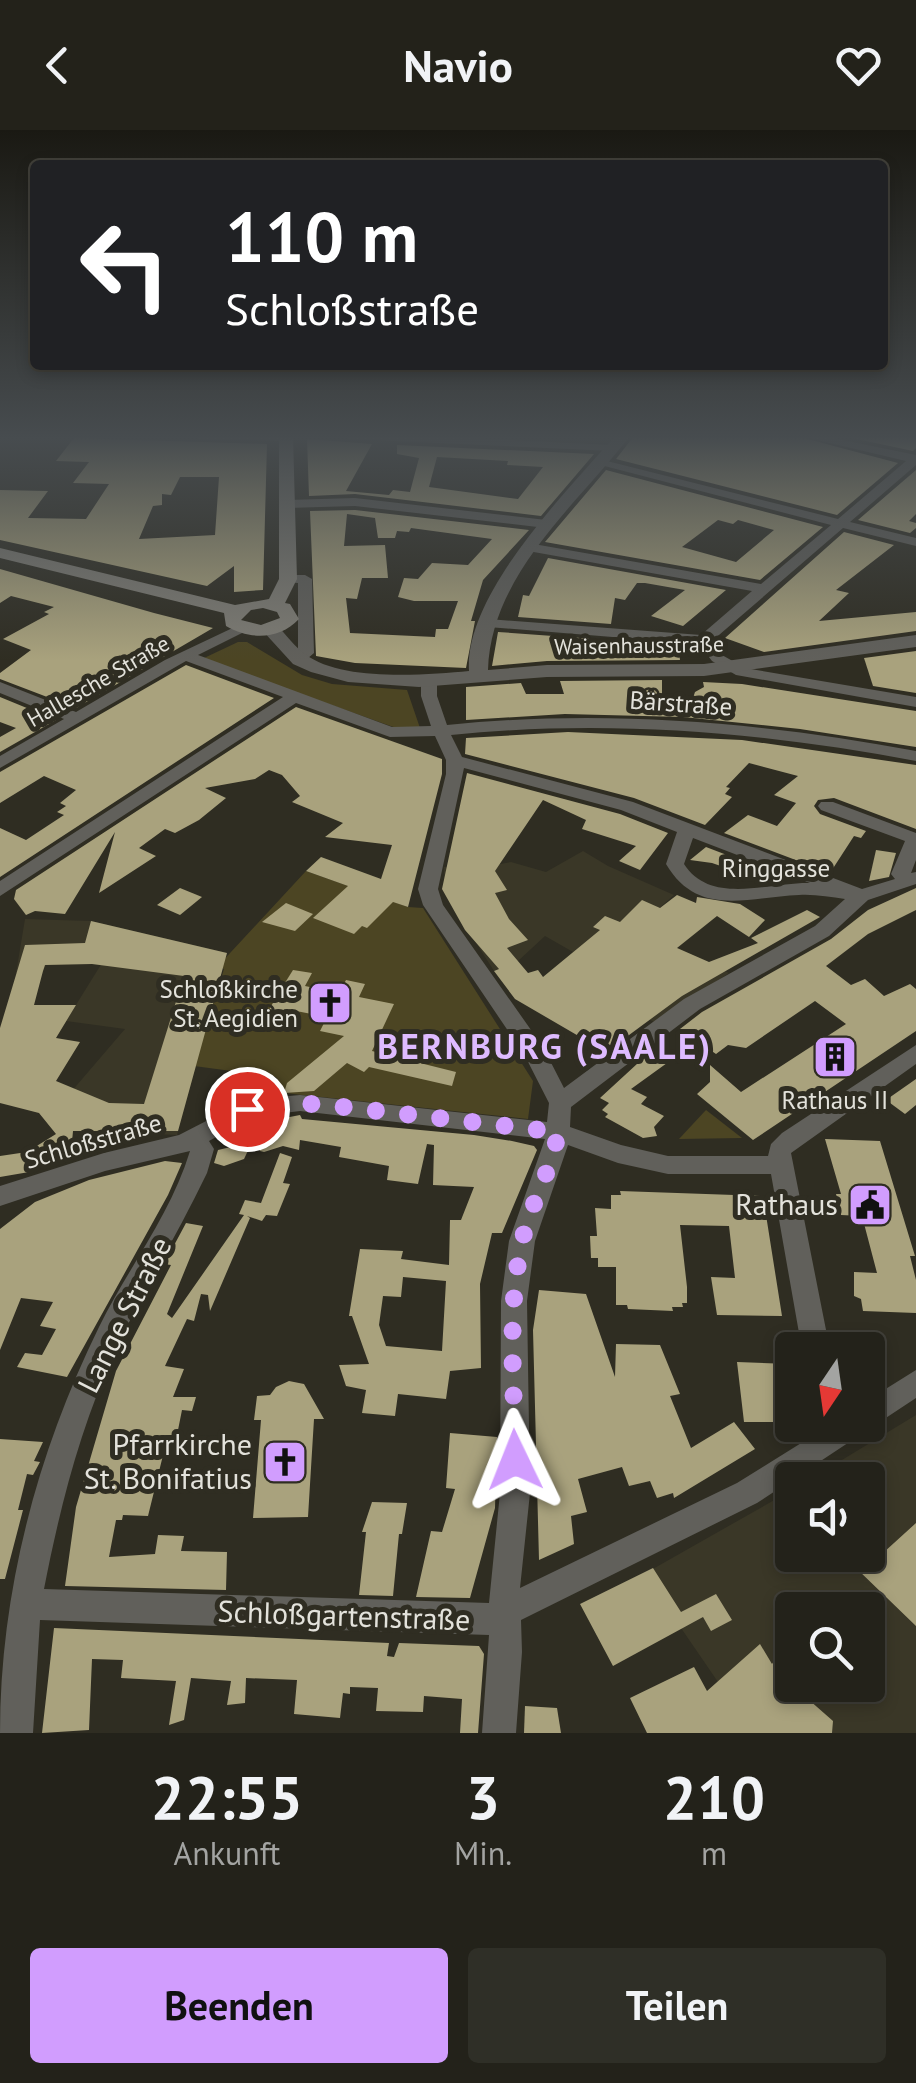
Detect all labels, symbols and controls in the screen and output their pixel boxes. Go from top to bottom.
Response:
text: Navio [403,36,513,94]
icon: back [30,38,85,93]
icon: heart [831,38,886,93]
text: 110 m [225,191,418,281]
icon: left [60,200,190,330]
text: Schloßstraße [225,279,479,337]
street label: Hallesche Straße [22,629,174,733]
street label: Waisenhausstraße [554,630,724,660]
street label: Bärstraße [629,683,733,723]
street label: Ringgasse [722,852,830,884]
place label: Schloßkirche St. Aegidien [159,973,298,1034]
church icon: Schloßkirche St. Aegidien [307,980,353,1026]
district label: BERNBURG (SAALE) [377,1023,713,1069]
building icon: Rathaus II [812,1034,858,1080]
pin [205,1067,290,1152]
icon: arrive [220,1082,275,1137]
place label: Rathaus II [782,1084,888,1116]
street label: Schloßstraße [21,1106,165,1176]
public building icon: Rathaus [847,1182,893,1228]
place label: Rathaus [735,1184,838,1223]
street label: Lange Straße [68,1230,180,1399]
north arrow [775,1332,885,1442]
map controls [775,1332,885,1702]
position arrow [463,1408,567,1512]
place label: Pfarrkirche St. Bonifatius [84,1424,252,1497]
church icon: Pfarrkirche St. Bonifatius [262,1439,308,1485]
button: sound [775,1462,885,1572]
street label: Schloßgartenstraße [217,1591,471,1638]
button: search [775,1592,885,1702]
text: 22:55 [151,1758,303,1836]
text: 3 [466,1758,500,1836]
text: 210 [663,1758,765,1836]
text: Ankunft [174,1832,280,1874]
text: Min. [454,1832,512,1874]
text: m [701,1832,727,1874]
button: Beenden [30,1948,448,2063]
button: Teilen [468,1948,886,2063]

